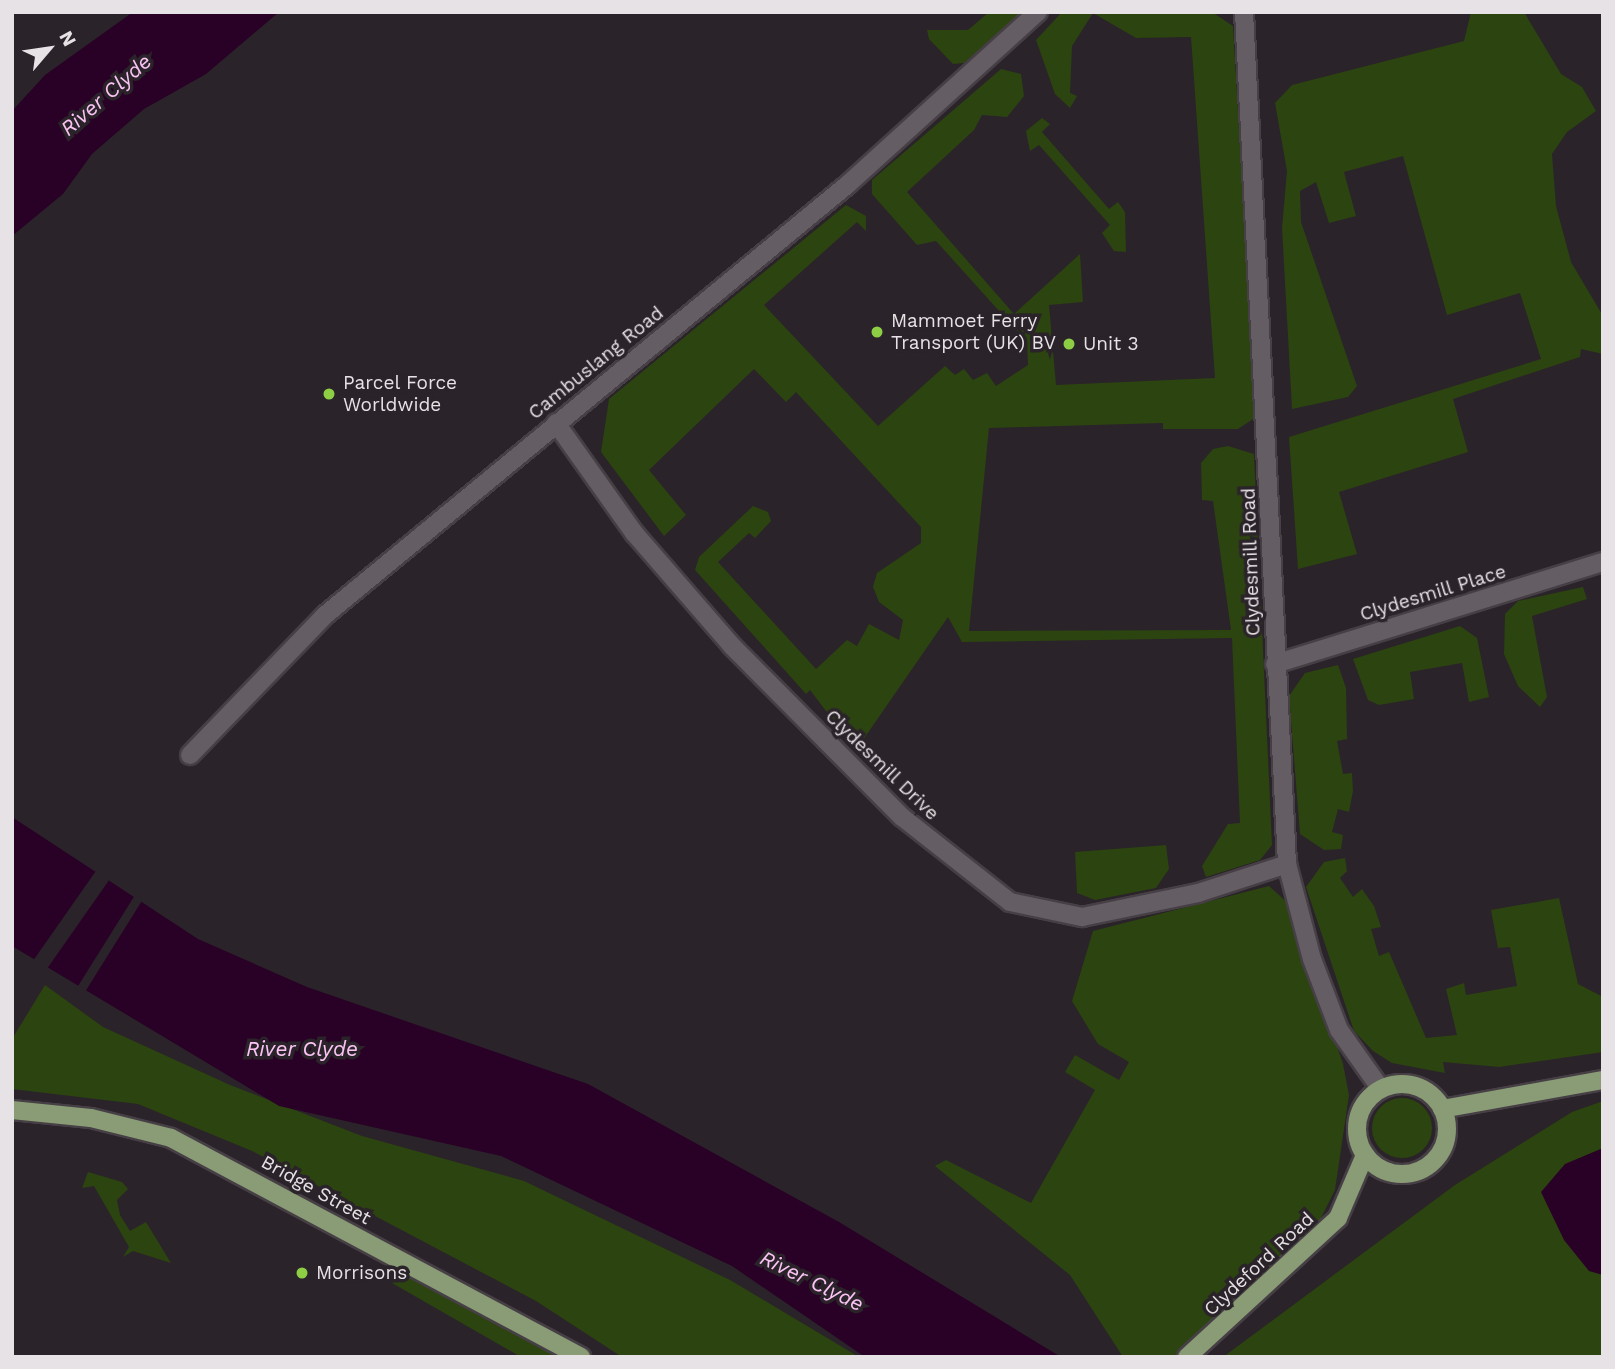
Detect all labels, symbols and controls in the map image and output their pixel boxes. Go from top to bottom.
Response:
north arrow [14,14,84,84]
text: N [54,27,81,50]
water label: River Clyde [55,49,157,141]
street label: Cambuslang Road [524,302,668,424]
place label: Mammoet Ferry Transport (UK) BV [891,310,1056,354]
marker: Mammoet Ferry Transport (UK) BV [869,324,885,340]
place label: Unit 3 [1083,333,1139,355]
marker: Unit 3 [1061,336,1077,352]
place label: Parcel Force Worldwide [343,372,458,416]
marker: Parcel Force Worldwide [321,386,337,402]
street label: Clydesmill Road [1237,487,1265,637]
street label: Clydesmill Place [1357,560,1509,626]
street label: Clydesmill Drive [820,705,944,825]
water label: River Clyde [246,1036,358,1062]
street label: Bridge Street [257,1150,375,1230]
street label: Clydeford Road [1199,1207,1319,1321]
water label: River Clyde [756,1245,868,1317]
place label: Morrisons [316,1262,407,1284]
marker: Morrisons [294,1265,310,1281]

